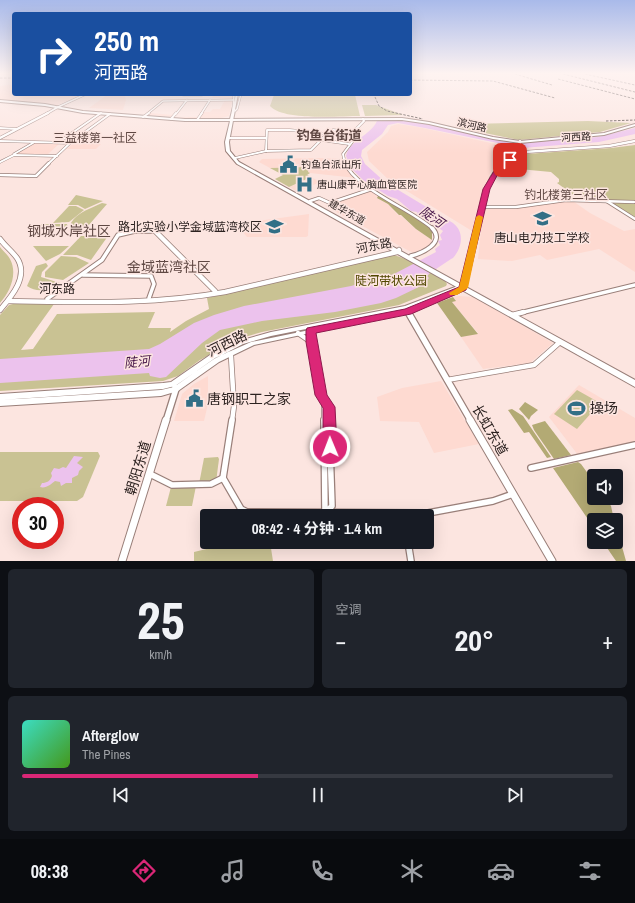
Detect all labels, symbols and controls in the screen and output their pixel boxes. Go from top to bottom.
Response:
text: 250 m [94,22,159,60]
icon: right [28,28,80,80]
text: 河西路 [94,60,148,85]
street label: 滨河路 [456,115,488,135]
district label: 钓鱼台街道 [296,127,362,144]
district label: 三益楼第一社区 [53,130,137,146]
street label: 河西路 [561,130,591,144]
pin [493,143,527,177]
icon: arrive [499,149,521,171]
public building icon: 钓鱼台派出所 [278,154,298,174]
place label: 钓鱼台派出所 [301,158,361,171]
hospital icon: 唐山康平心脑血管医院 [294,174,314,194]
place label: 唐山康平心脑血管医院 [317,178,417,191]
district label: 钓北楼第三社区 [524,187,608,203]
street label: 建华东道 [326,197,368,227]
water label: 陡河 [416,203,450,233]
school or university icon: 唐山电力技工学校 [532,209,552,229]
school or university icon: 路北实验小学金域蓝湾校区 [265,217,285,237]
place label: 路北实验小学金域蓝湾校区 [118,219,262,235]
district label: 钢城水岸社区 [27,222,111,240]
place label: 唐山电力技工学校 [494,230,590,246]
street label: 河东路 [355,235,393,257]
district label: 金域蓝湾社区 [127,258,211,276]
park label: 陡河带状公园 [355,273,427,289]
street label: 河东路 [39,281,75,297]
street label: 河西路 [204,326,250,360]
water label: 陡河 [123,352,154,372]
public building icon: 唐钢职工之家 [184,389,204,409]
place label: 唐钢职工之家 [207,390,291,408]
sports icon: 操场 [567,398,587,418]
place label: 操场 [590,399,618,417]
street label: 长虹东道 [468,401,512,459]
position arrow [309,426,351,468]
street label: 朝阳东道 [121,439,155,497]
map controls [587,469,623,549]
button: sound [587,469,623,505]
speed limit sign: 30 [12,497,64,549]
button: layers [587,513,623,549]
text: 08:42 · 4 分钟 · 1.4 km [252,518,382,539]
text: 25 [137,585,184,655]
text: 空调 [336,601,362,618]
text: 20° [455,620,494,660]
text: − [336,626,346,656]
text: + [602,626,613,656]
text: km/h [149,646,172,663]
text: Afterglow [82,725,139,746]
text: The Pines [82,746,131,763]
icon: previous [110,784,132,806]
icon: pause [307,784,329,806]
icon: next [504,784,526,806]
icon: directions [130,857,158,885]
icon: music [219,857,247,885]
icon: phone [308,857,336,885]
icon: climate [398,857,426,885]
icon: car [487,857,515,885]
icon: filters [576,857,604,885]
text: 08:38 [31,859,68,884]

